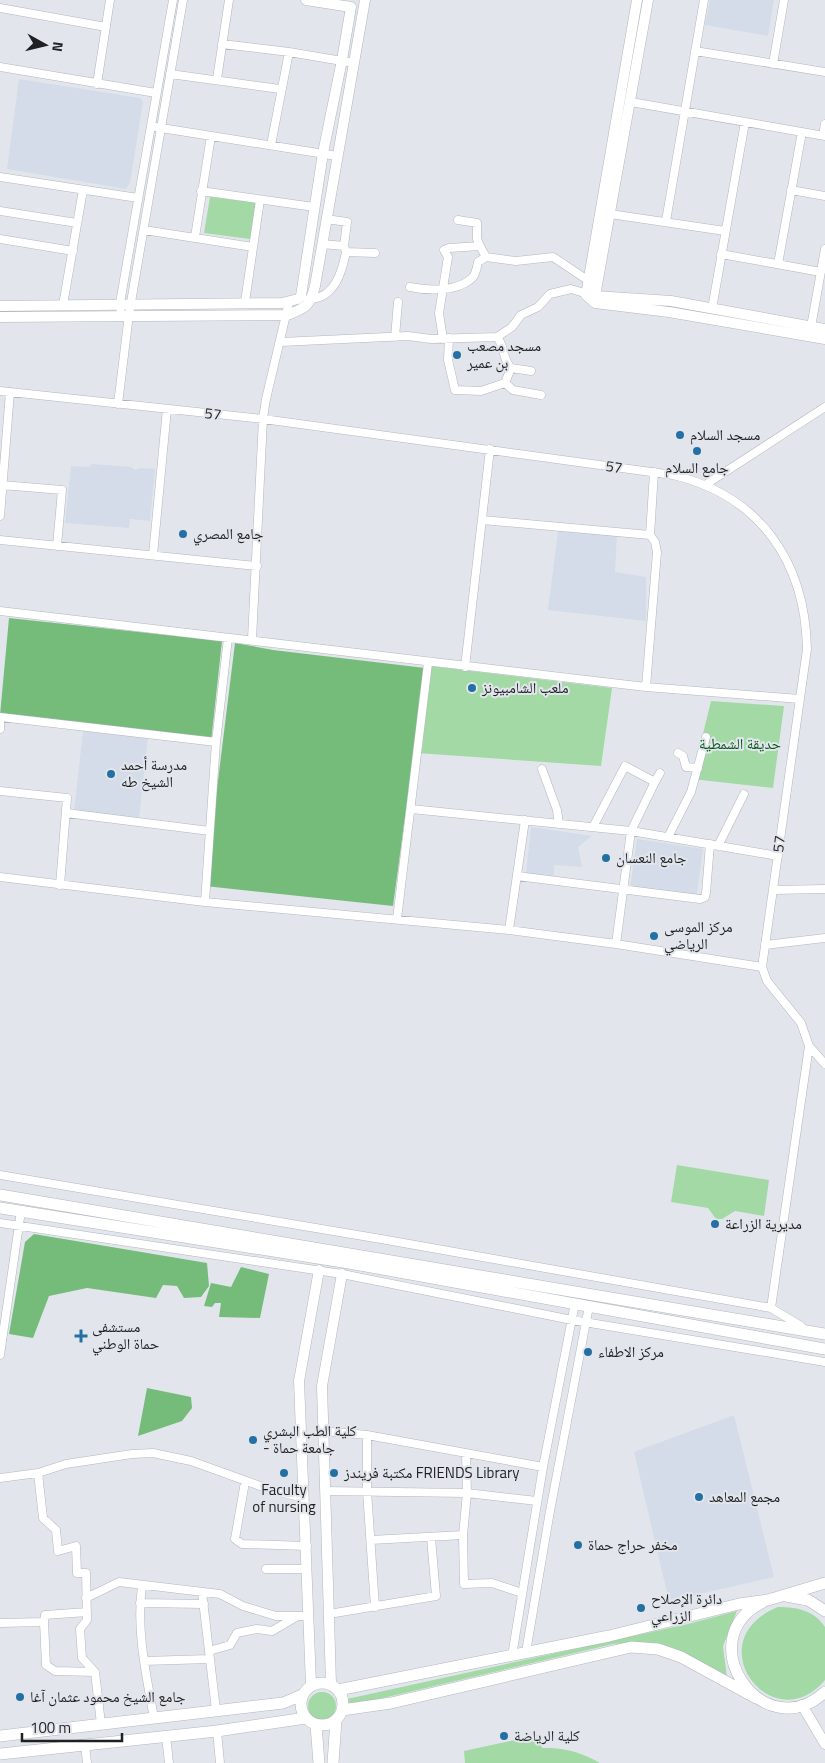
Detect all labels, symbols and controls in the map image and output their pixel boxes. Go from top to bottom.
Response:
north arrow [20,20,70,70]
text: N [47,41,69,53]
place label: مسجد مصعب بن عمير [466,334,541,374]
marker: مسجد مصعب بن عمير [451,349,463,361]
street label: 57 [203,401,223,426]
place label: مسجد السلام [690,423,761,446]
marker: مسجد السلام [674,429,686,441]
marker: جامع السلام [691,445,703,457]
street label: 57 [604,454,624,479]
place label: جامع السلام [665,456,729,479]
place label: جامع المصري [193,522,264,546]
marker: جامع المصري [177,528,189,540]
place label: ملعب الشامبيونز [481,676,569,699]
marker: ملعب الشامبيونز [466,682,478,694]
park label: حديقة الشمطية [699,732,782,755]
place label: مدرسة أحمد الشيخ طه [121,753,187,793]
marker: مدرسة أحمد الشيخ طه [105,768,117,780]
street label: 57 [766,834,791,854]
place label: جامع النعسان [616,846,687,869]
marker: جامع النعسان [600,852,612,864]
place label: مركز الموسى الرياضي [664,915,733,956]
marker: مركز الموسى الرياضي [648,930,660,942]
place label: مديرية الزراعة [725,1212,802,1235]
marker: مديرية الزراعة [709,1218,721,1230]
place label: مستشفى حماة الوطني [92,1315,160,1356]
marker: مستشفى حماة الوطني [74,1329,88,1343]
place label: مركز الاطفاء [598,1340,664,1363]
marker: مركز الاطفاء [582,1346,594,1358]
place label: كلية الطب البشري - جامعة حماة [263,1419,357,1459]
marker: كلية الطب البشري - جامعة حماة [247,1434,259,1446]
place label: مكتبة فريندز FRIENDS Library [343,1461,520,1484]
marker: Faculty of nursing [278,1467,290,1479]
marker: مكتبة فريندز FRIENDS Library [328,1467,340,1479]
place label: Faculty of nursing [252,1478,316,1518]
place label: مجمع المعاهد [709,1485,780,1508]
marker: مجمع المعاهد [693,1491,705,1503]
place label: مخفر حراج حماة [588,1533,678,1556]
marker: مخفر حراج حماة [572,1539,584,1551]
place label: دائرة الإصلاح الزراعي [651,1587,722,1628]
marker: دائرة الإصلاح الزراعي [635,1602,647,1614]
place label: جامع الشيخ محمود عثمان آغا [30,1685,186,1708]
marker: جامع الشيخ محمود عثمان آغا [14,1691,26,1703]
scale bar [22,1710,122,1742]
text: 100 m [30,1716,71,1739]
place label: كلية الرياضة [514,1724,580,1747]
marker: كلية الرياضة [498,1730,510,1742]

